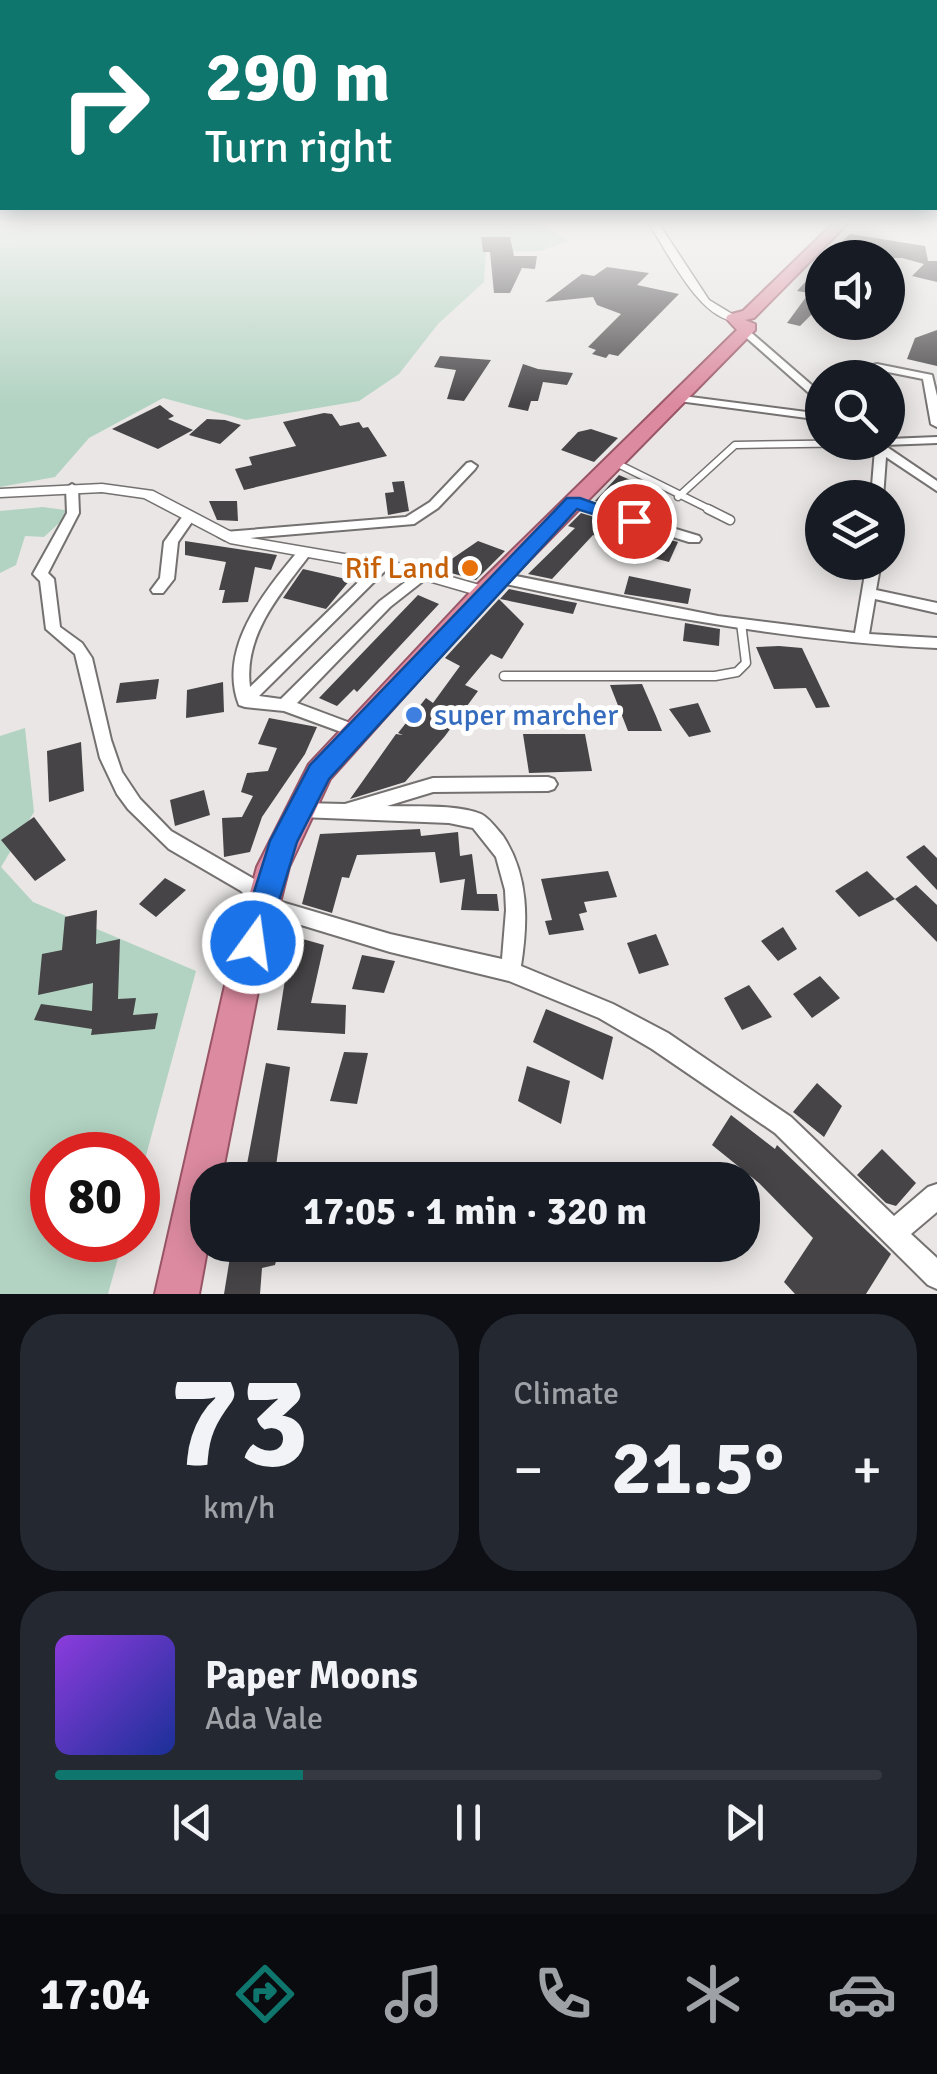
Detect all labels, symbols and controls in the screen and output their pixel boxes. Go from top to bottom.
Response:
text: 290 m [205,34,390,120]
icon: right [40,40,170,170]
text: Turn right [205,120,393,175]
map controls [805,240,905,580]
button: sound [805,240,905,340]
button: search [805,360,905,460]
pin [592,479,677,564]
button: layers [805,480,905,580]
icon: arrive [607,494,662,549]
place label: Rif Land [345,550,450,587]
marker: Rif Land [459,557,481,579]
place label: super marcher [434,697,618,734]
marker: super marcher [403,704,425,726]
position arrow [201,891,305,995]
speed limit sign: 80 [30,1132,160,1262]
text: 17:05 · 1 min · 320 m [303,1188,647,1235]
text: 73 [169,1343,309,1503]
text: Climate [514,1374,619,1413]
text: 21.5° [611,1422,784,1515]
text: − [514,1436,543,1504]
text: + [852,1436,882,1504]
text: km/h [203,1488,275,1527]
text: Paper Moons [205,1652,418,1699]
text: Ada Vale [205,1699,323,1738]
icon: previous [165,1795,220,1850]
icon: pause [441,1795,496,1850]
icon: next [717,1795,772,1850]
icon: directions [230,1959,300,2029]
icon: music [379,1959,449,2029]
icon: phone [528,1959,598,2029]
icon: climate [678,1959,748,2029]
icon: car [827,1959,897,2029]
text: 17:04 [40,1967,150,2022]

